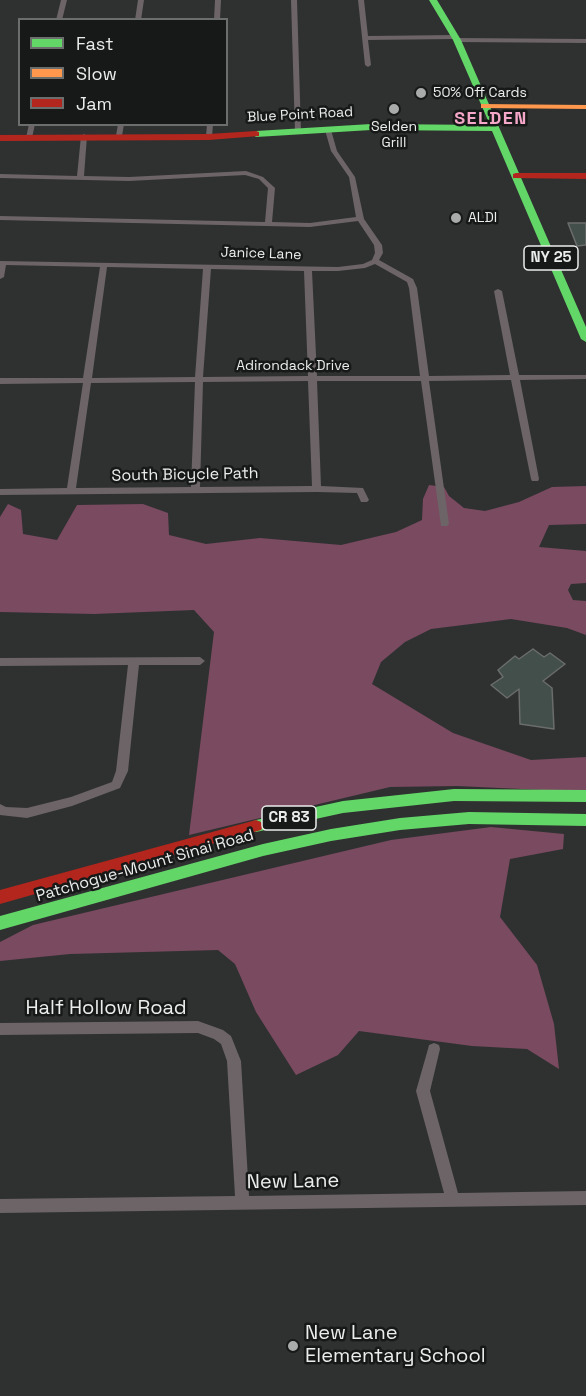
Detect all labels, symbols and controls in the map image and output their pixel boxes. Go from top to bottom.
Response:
legend [18,18,228,126]
text: Fast [76,32,113,55]
text: Slow [76,62,117,85]
place label: 50% Off Cards [433,85,527,101]
marker: 50% Off Cards [414,86,428,100]
text: Jam [76,92,112,115]
marker: Selden Grill [387,102,401,116]
street label: Blue Point Road [247,104,353,126]
district label: SELDEN [454,108,528,130]
place label: Selden Grill [371,119,417,152]
place label: ALDI [468,210,497,226]
marker: ALDI [449,211,463,225]
street label: Janice Lane [220,244,302,264]
road number: NY 25 [524,246,578,270]
street label: Adirondack Drive [236,358,350,374]
street label: South Bicycle Path [111,464,259,486]
road number: CR 83 [262,806,316,830]
street label: Patchogue-Mount Sinai Road [34,826,256,906]
street label: Half Hollow Road [25,997,187,1021]
street label: New Lane [246,1169,340,1195]
place label: New Lane Elementary School [305,1322,486,1369]
marker: New Lane Elementary School [286,1339,300,1353]

